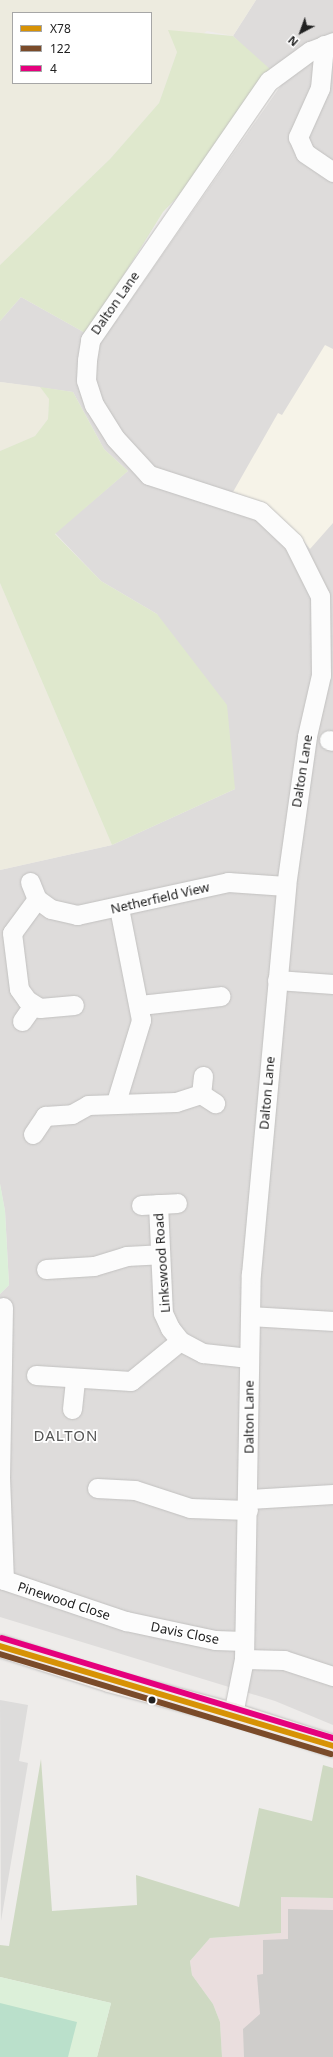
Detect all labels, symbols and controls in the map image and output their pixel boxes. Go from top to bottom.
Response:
legend [12,12,152,84]
north arrow [281,12,321,52]
text: X78 [50,20,71,37]
text: N [285,33,301,50]
text: 122 [50,40,71,57]
text: 4 [50,60,57,77]
street label: Dalton Lane [88,268,142,338]
street label: Dalton Lane [289,733,315,809]
street label: Netherfield View [109,879,211,917]
street label: Dalton Lane [256,1056,278,1130]
street label: Linkswood Road [151,1213,173,1313]
street label: Dalton Lane [241,1380,257,1454]
district label: DALTON [34,1427,98,1445]
street label: Pinewood Close [16,1579,112,1623]
street label: Davis Close [149,1619,221,1647]
unlabelled marker [147,1695,157,1705]

